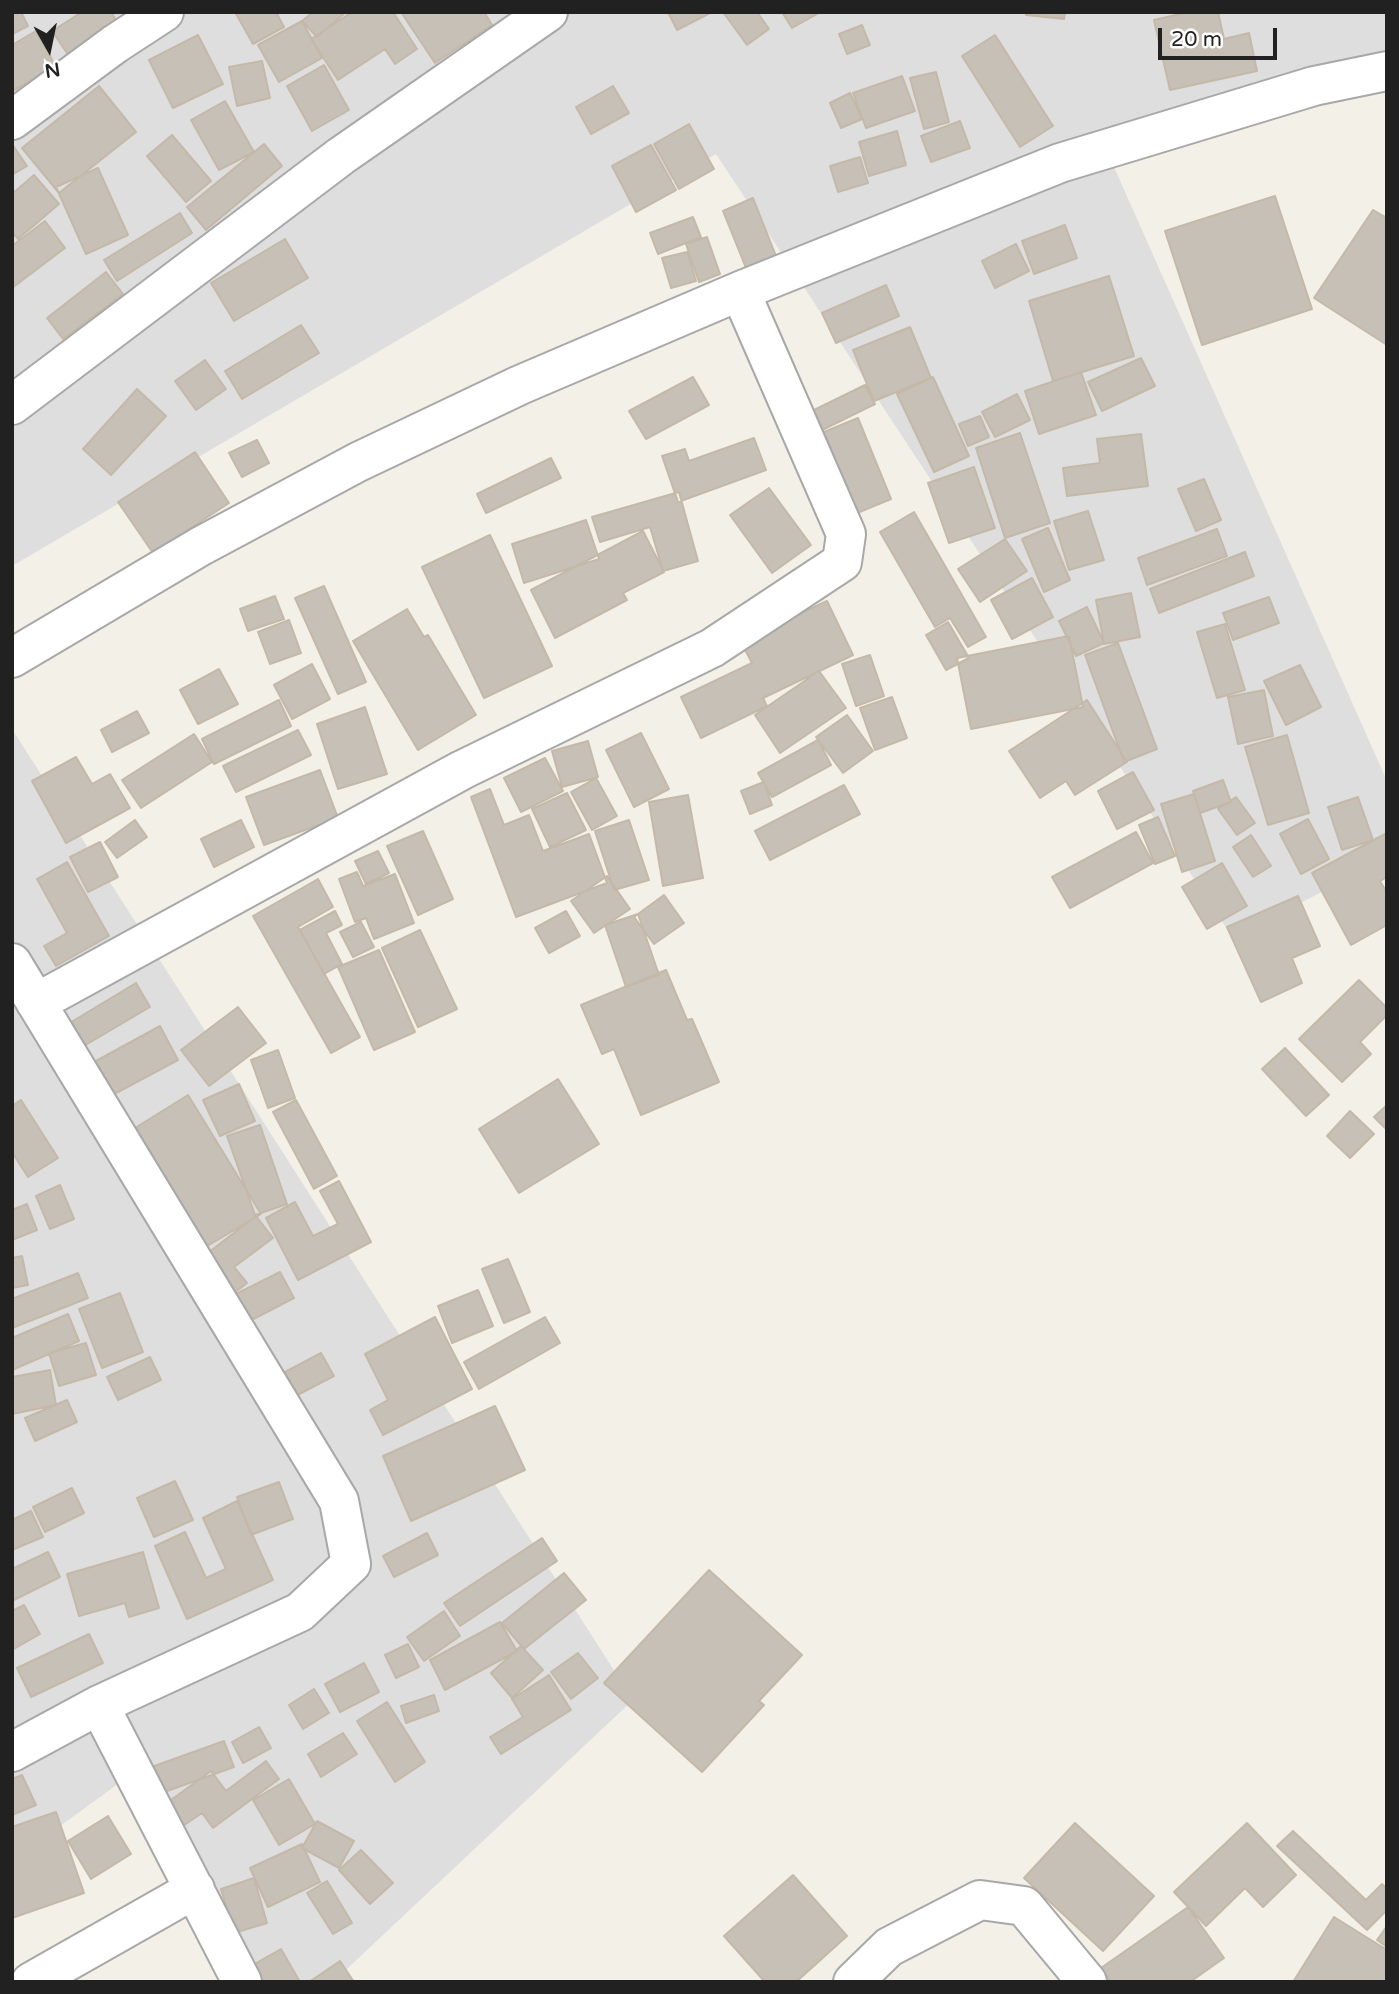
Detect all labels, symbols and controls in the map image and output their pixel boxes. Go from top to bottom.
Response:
north arrow [14,14,84,84]
scale bar [1161,14,1280,58]
text: 20 m [1171,27,1222,52]
text: N [43,58,62,82]

